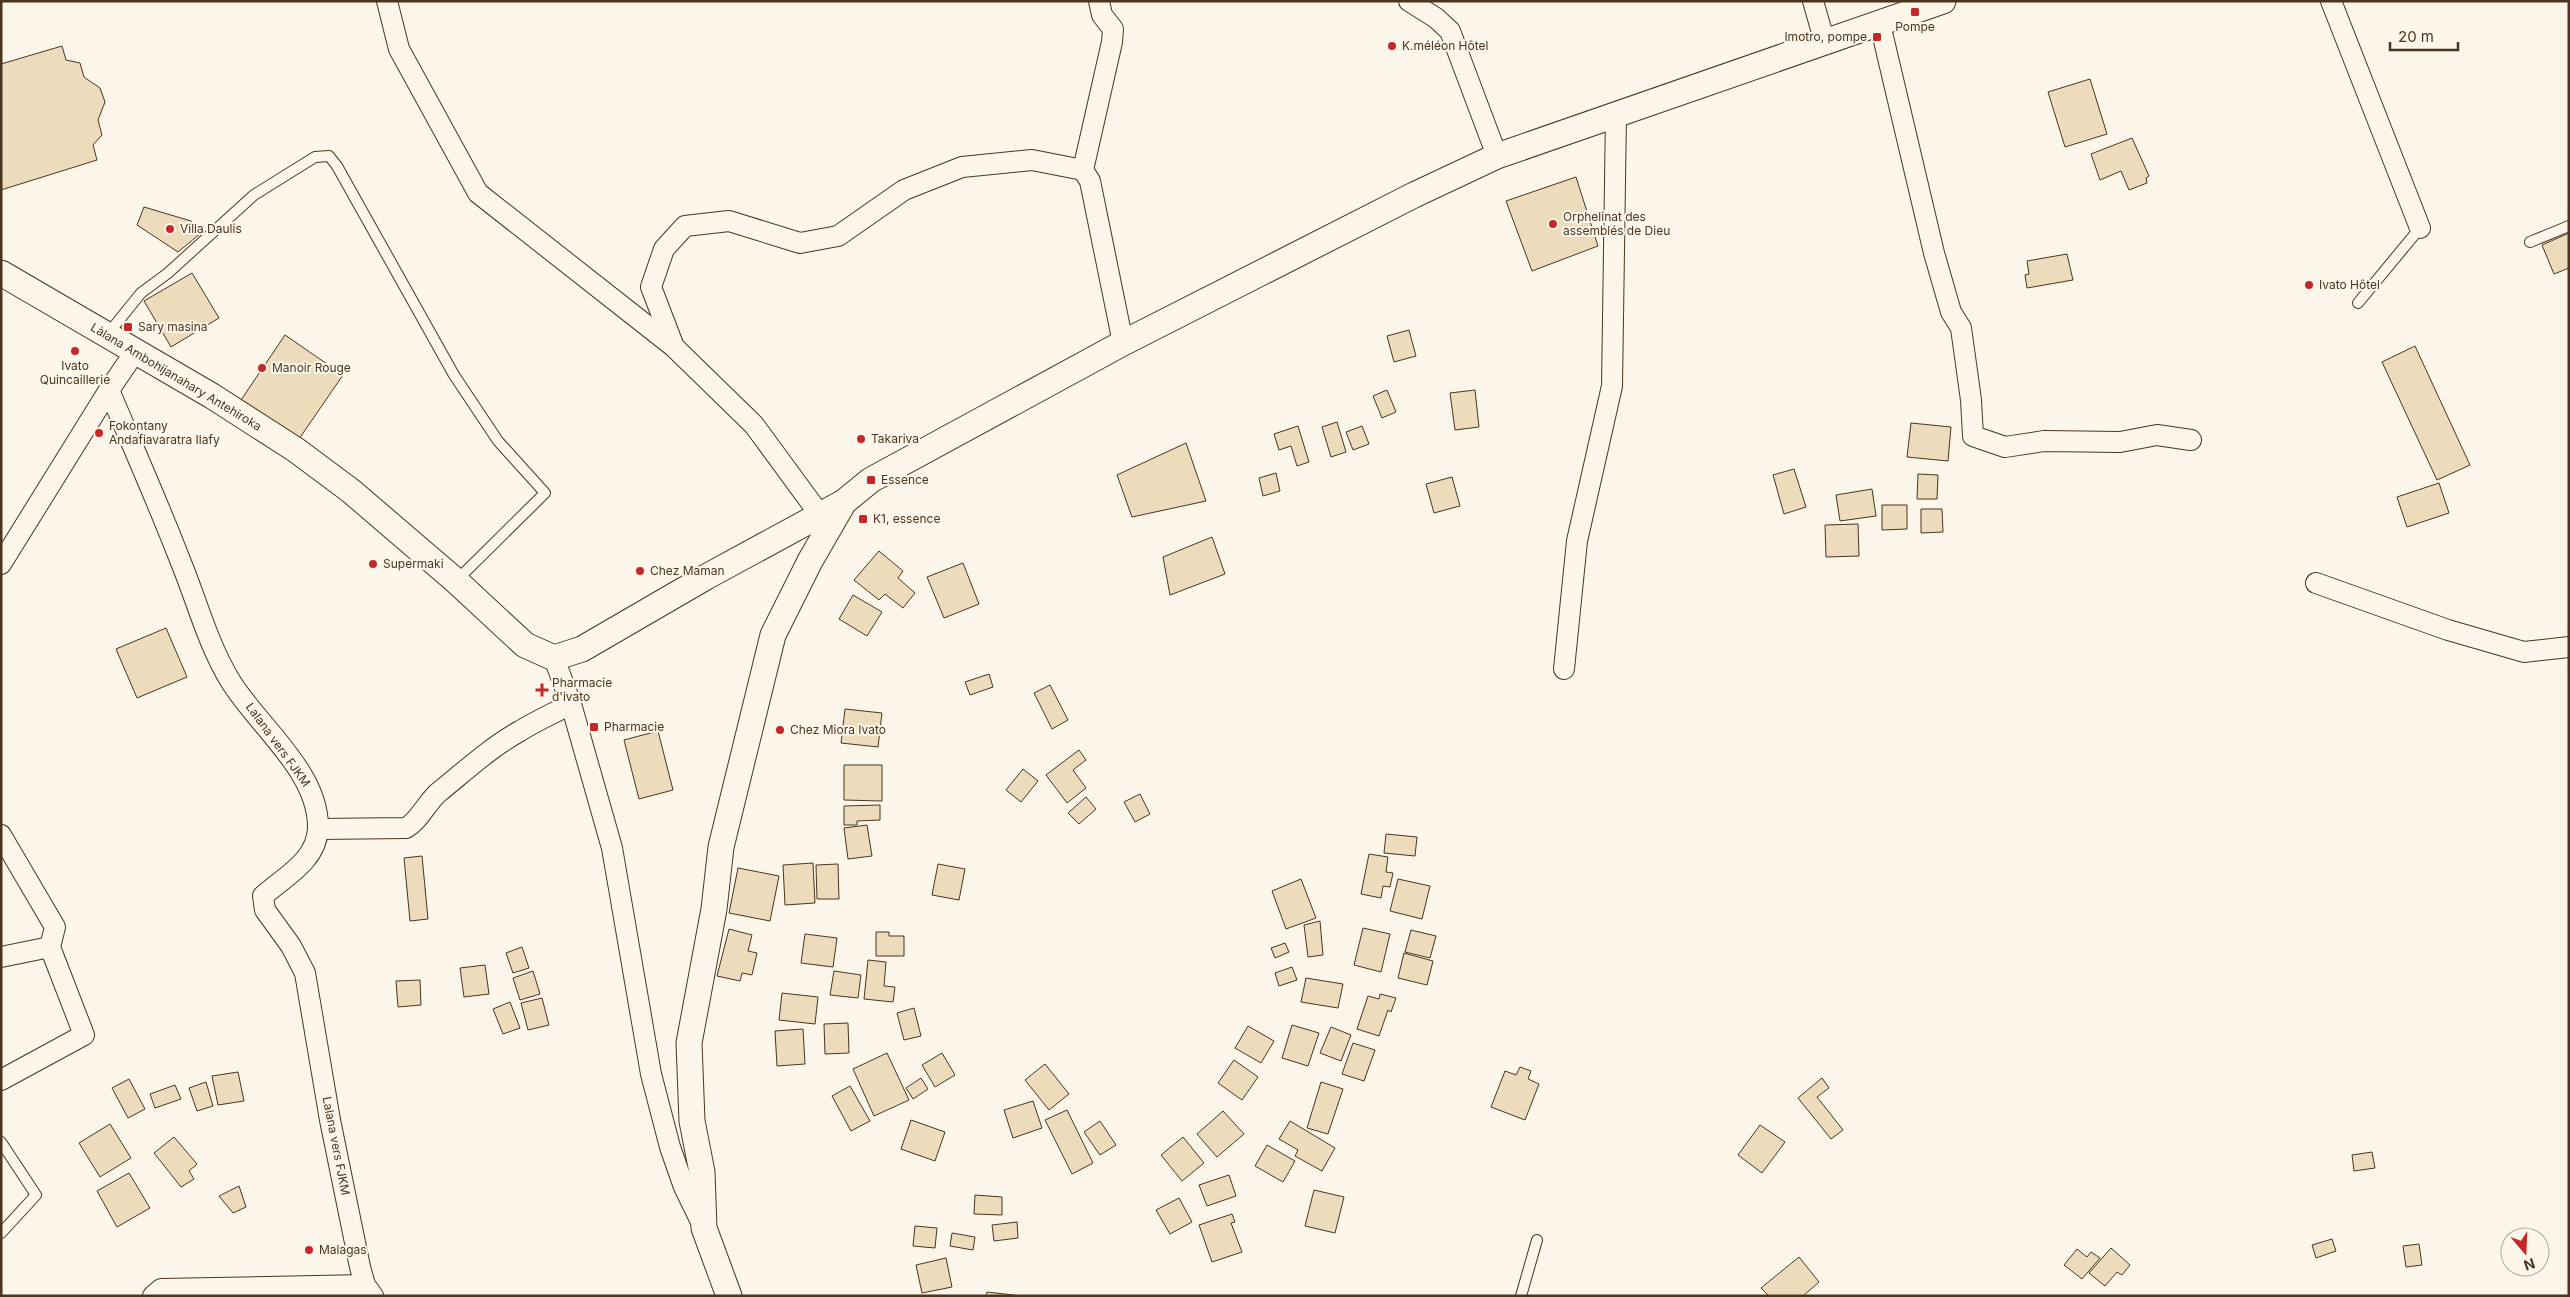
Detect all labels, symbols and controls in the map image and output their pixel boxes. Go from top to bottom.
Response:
marker: Pompe [1909,6,1921,18]
place label: Pompe [1895,19,1935,34]
scale bar [2390,20,2458,52]
text: 20 m [2398,27,2434,46]
place label: Imotro, pompe [1784,29,1867,44]
marker: Imotro, pompe [1871,31,1883,43]
place label: K.méléon Hôtel [1402,38,1488,53]
marker: K.méléon Hôtel [1386,40,1398,52]
place label: Orphelinat des assemblés de Dieu [1563,209,1670,238]
marker: Orphelinat des assemblés de Dieu [1547,218,1559,230]
place label: Villa Daulis [180,221,242,236]
marker: Villa Daulis [164,223,176,235]
place label: Ivato Hôtel [2319,277,2380,292]
marker: Ivato Hôtel [2303,279,2315,291]
street label: Làlana Ambohijanahary Antehiroka [88,319,264,434]
place label: Sary masina [138,319,208,334]
marker: Sary masina [122,321,134,333]
marker: Ivato Quincaillerie [69,345,81,357]
place label: Ivato Quincaillerie [40,358,110,387]
place label: Manoir Rouge [272,360,351,375]
marker: Manoir Rouge [256,362,268,374]
place label: Fokontany Andafiavaratra Ilafy [109,418,220,447]
marker: Fokontany Andafiavaratra Ilafy [93,427,105,439]
place label: Takariva [871,431,919,446]
marker: Takariva [855,433,867,445]
place label: Essence [881,472,929,487]
marker: Essence [865,474,877,486]
place label: K1, essence [873,511,940,526]
marker: K1, essence [857,513,869,525]
place label: Supermaki [383,556,444,571]
marker: Supermaki [367,558,379,570]
place label: Chez Maman [650,563,725,578]
marker: Chez Maman [634,565,646,577]
place label: Pharmacie d'ivato [552,675,612,704]
marker: Pharmacie d'ivato [536,684,548,696]
street label: Lalana vers FJKM [243,700,314,790]
place label: Pharmacie [604,719,664,734]
marker: Pharmacie [588,721,600,733]
place label: Chez Miora Ivato [790,722,886,737]
marker: Chez Miora Ivato [774,724,786,736]
street label: Lalana vers FJKM [320,1095,353,1196]
north arrow [2500,1227,2550,1277]
place label: Malagas [319,1242,367,1257]
marker: Malagas [303,1244,315,1256]
text: N [2522,1255,2537,1275]

